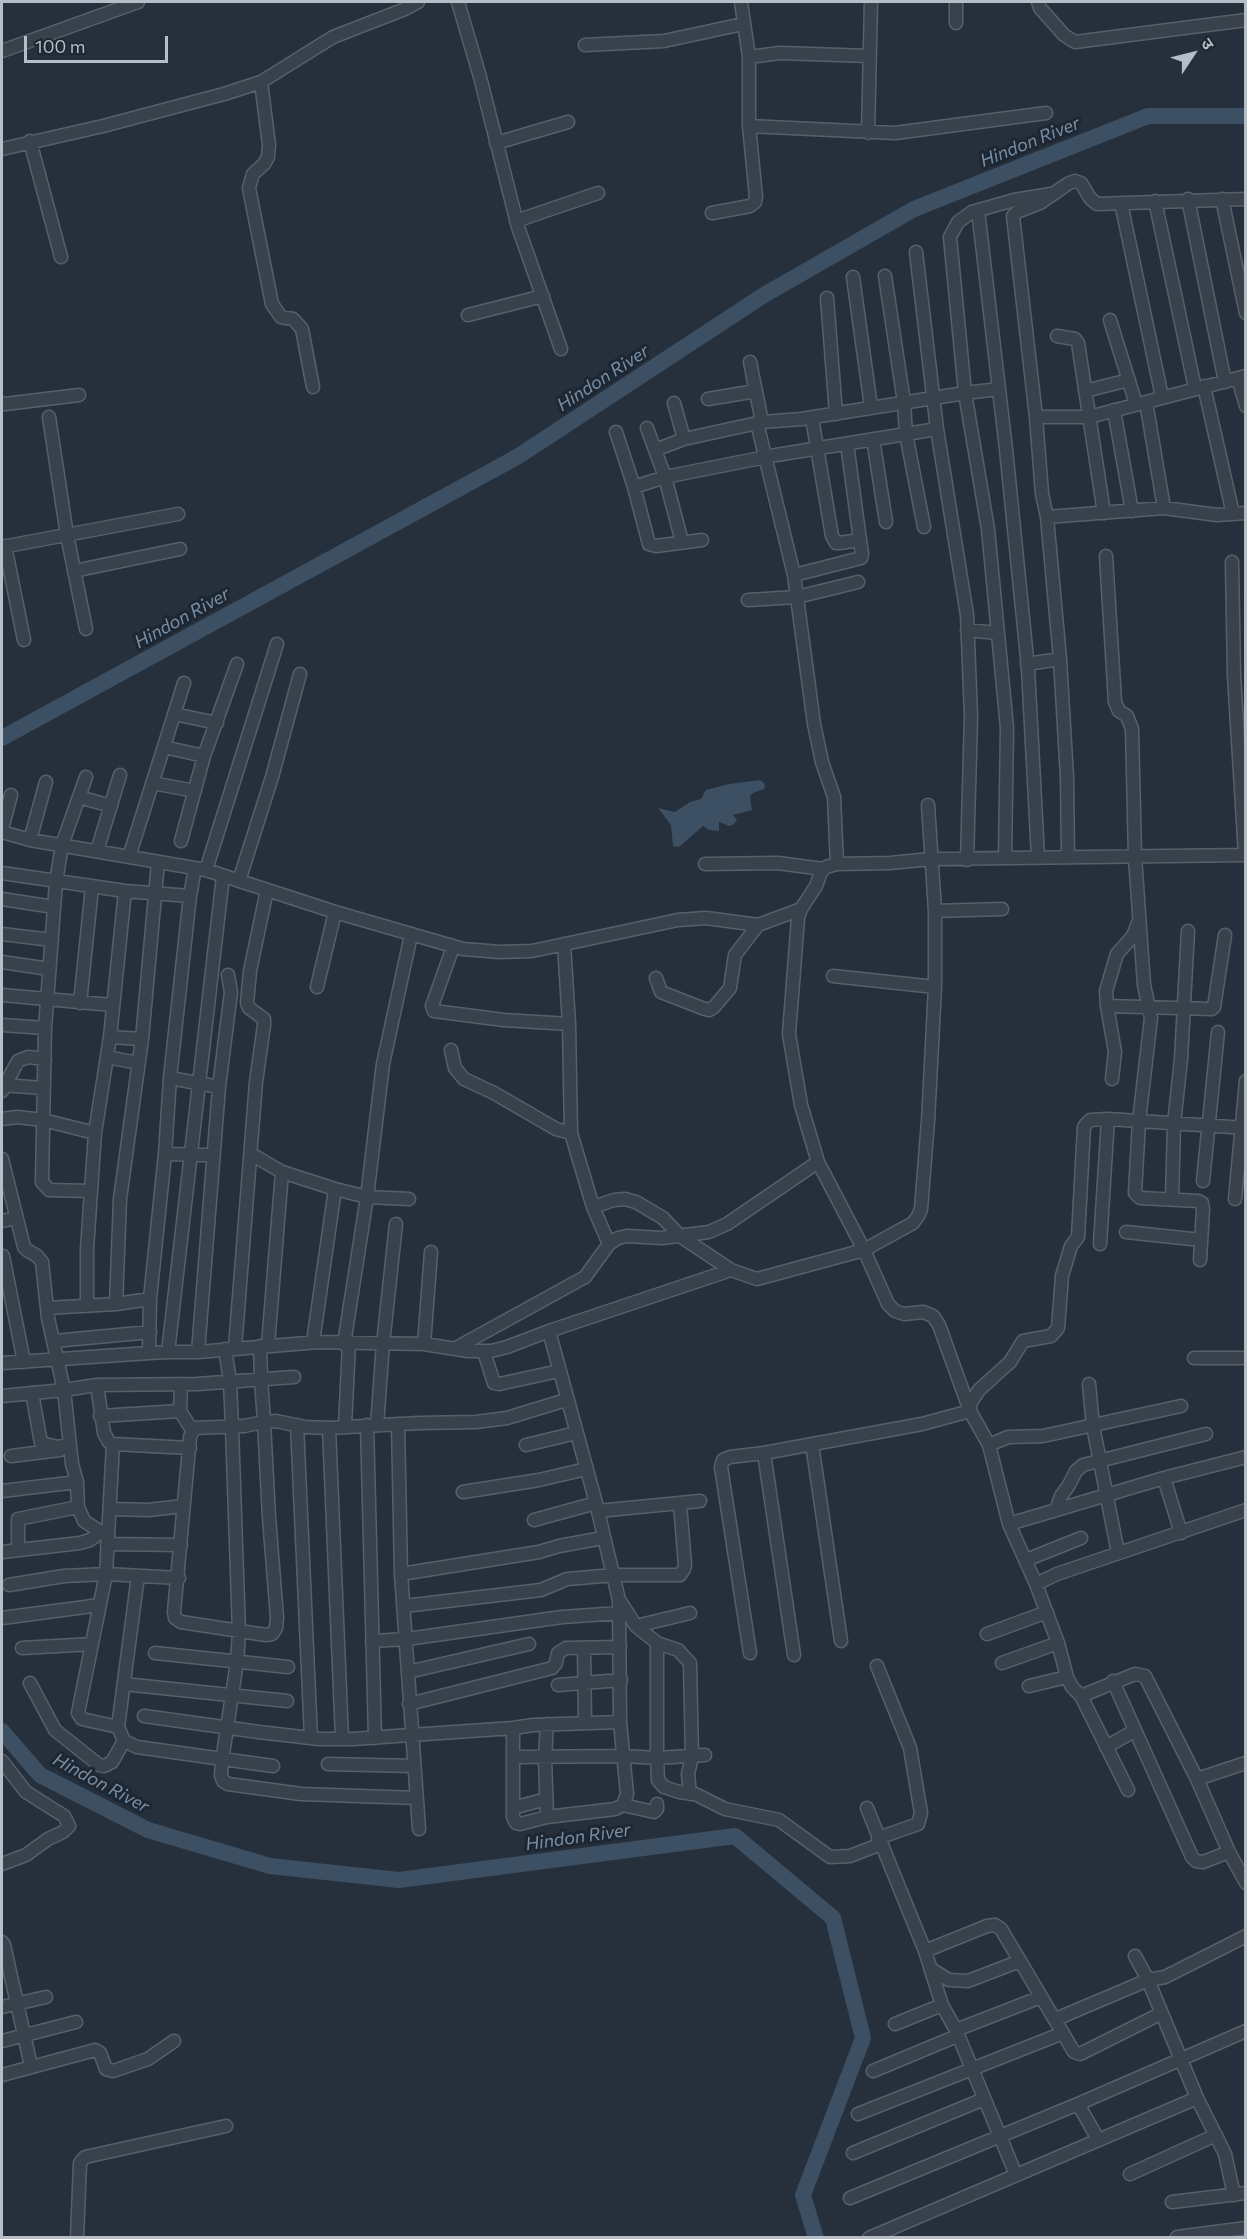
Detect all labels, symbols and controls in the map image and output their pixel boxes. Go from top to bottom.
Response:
scale bar [27,24,171,62]
north arrow [1163,24,1223,84]
text: उ [1198,34,1219,53]
text: 100 m [35,35,85,57]
water label: Hindon River [977,112,1083,172]
water label: Hindon River [553,340,653,416]
water label: Hindon River [131,583,233,653]
water label: Hindon River [49,1749,153,1817]
water label: Hindon River [524,1819,632,1855]

